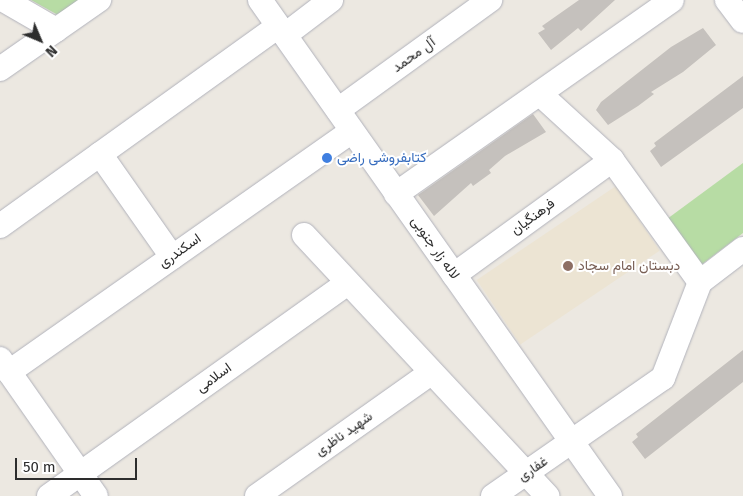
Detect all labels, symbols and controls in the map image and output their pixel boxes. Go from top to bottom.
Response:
north arrow [15,15,65,65]
street label: آل محمد [389,34,439,76]
text: N [42,42,60,60]
place label: کتابفروشی راضی [337,150,426,166]
marker: کتابفروشی راضی [321,152,333,164]
street label: فرهنگیان [508,195,558,239]
street label: لاله زار جنوبی [407,213,463,283]
street label: اسکندری [155,230,205,272]
place label: دبستان امام سجاد [578,258,680,274]
marker: دبستان امام سجاد [562,260,574,272]
street label: اسلامی [193,360,235,396]
street label: شهید ناظری [312,408,376,460]
scale bar [18,448,140,480]
street label: غفاری [515,453,551,485]
text: 50 m [23,458,56,476]

